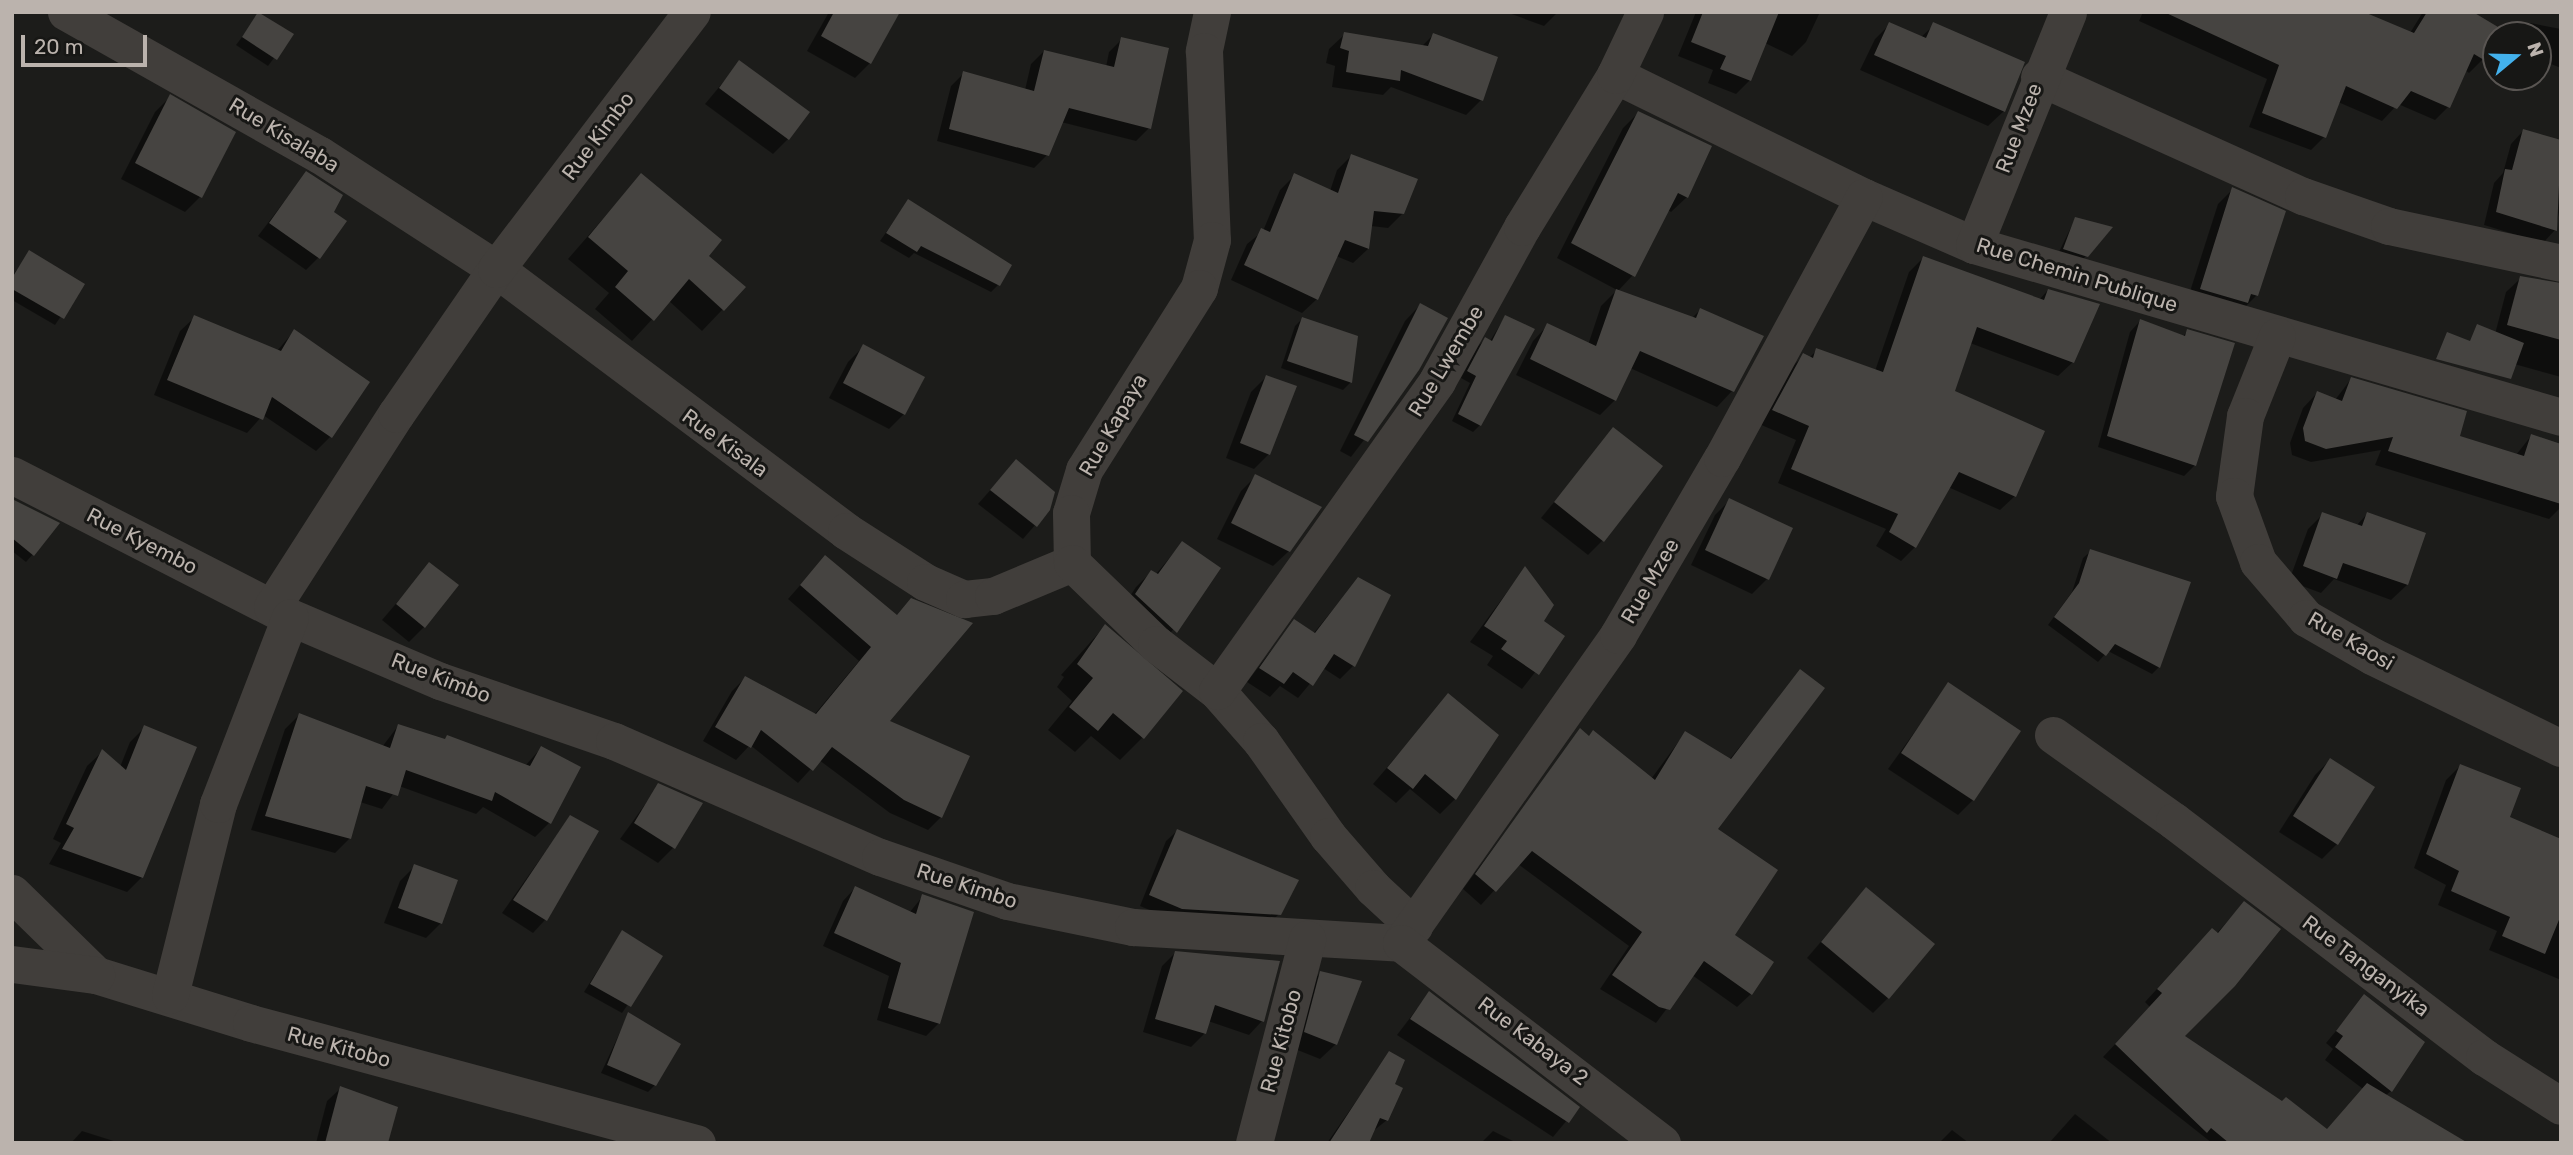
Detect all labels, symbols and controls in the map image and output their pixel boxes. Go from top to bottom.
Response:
scale bar [24,21,150,65]
north arrow [2482,21,2552,91]
text: 20 m [34,34,83,59]
text: N [2522,39,2549,60]
street label: Rue Mzee [1990,80,2048,176]
street label: Rue Kimbo [557,87,639,185]
street label: Rue Kisalaba [224,92,344,178]
street label: Rue Chemin Publique [1973,232,2181,318]
street label: Rue Lwembe [1403,301,1489,421]
street label: Rue Kapaya [1074,369,1152,481]
street label: Rue Kisala [677,403,773,483]
street label: Rue Kyembo [82,502,202,580]
street label: Rue Mzee [1616,534,1684,628]
street label: Rue Kaosi [2303,606,2399,676]
street label: Rue Kimbo [388,648,494,708]
street label: Rue Kimbo [914,858,1020,914]
street label: Rue Tanganyika [2297,910,2435,1022]
street label: Rue Kitobo [1255,987,1307,1095]
street label: Rue Kabaya 2 [1473,991,1593,1091]
street label: Rue Kitobo [285,1021,393,1073]

